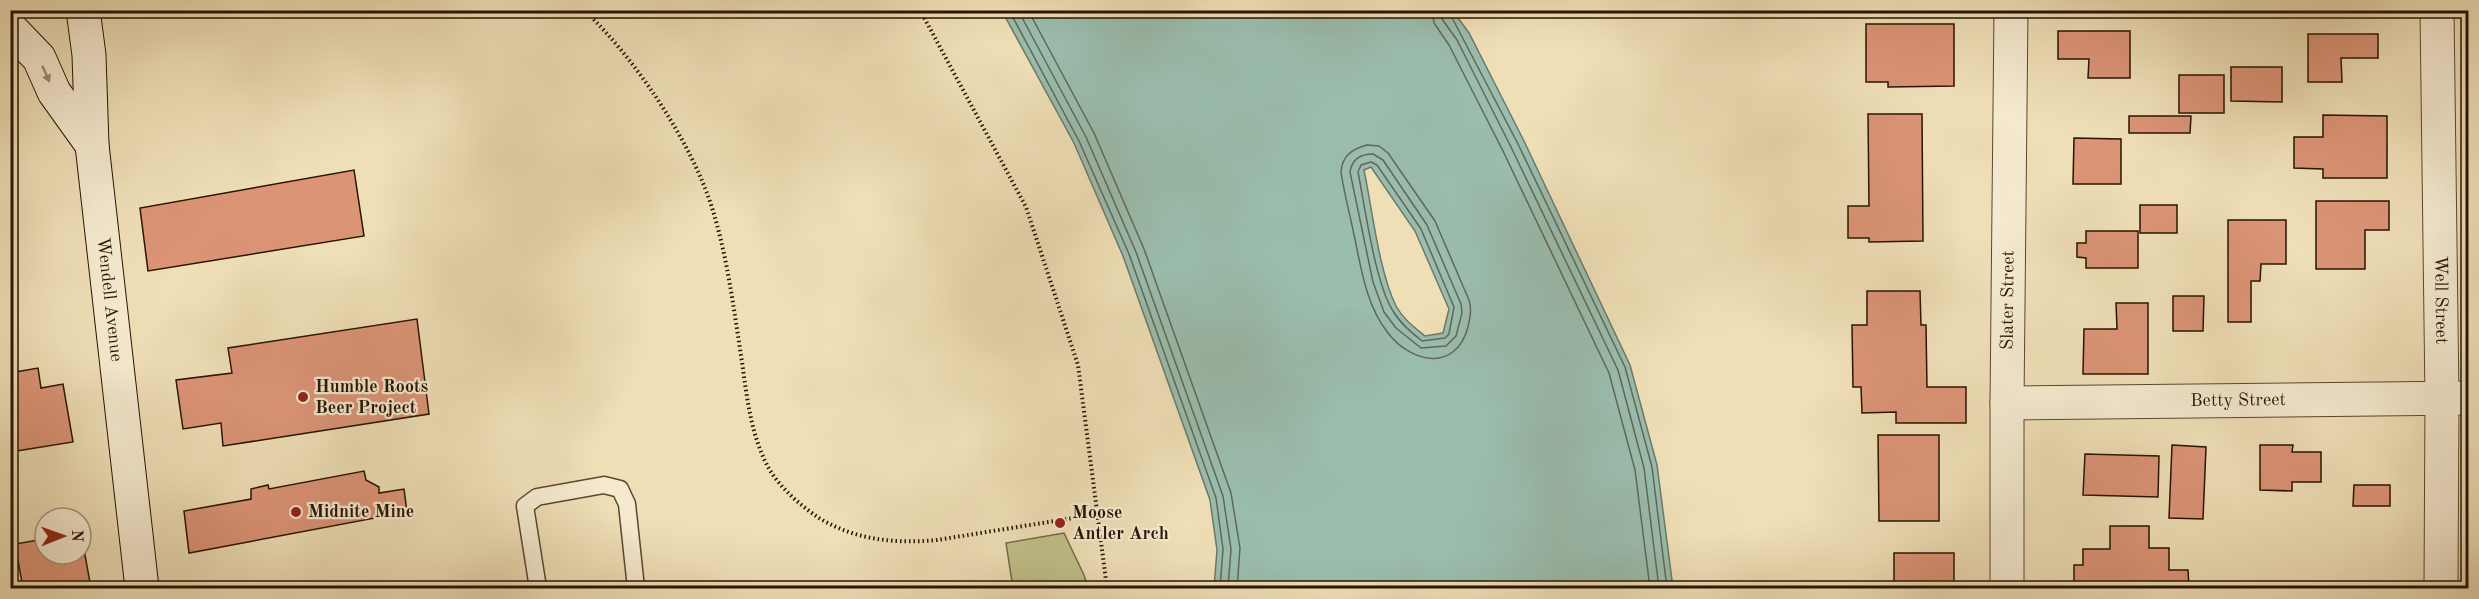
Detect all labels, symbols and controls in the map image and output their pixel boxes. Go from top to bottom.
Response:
one-way arrow [41,65,51,83]
street label: Wendell Avenue [93,236,125,363]
street label: Slater Street [1999,250,2018,350]
street label: Well Street [2431,256,2450,344]
place label: Humble Roots Beer Project [315,378,429,417]
marker: Humble Roots Beer Project [296,390,310,404]
street label: Betty Street [2190,391,2286,410]
place label: Midnite Mine [308,503,414,521]
place label: Moose Antler Arch [1072,504,1169,543]
marker: Midnite Mine [289,505,303,519]
north arrow [33,506,93,566]
marker: Moose Antler Arch [1053,516,1067,530]
text: N [68,530,84,543]

